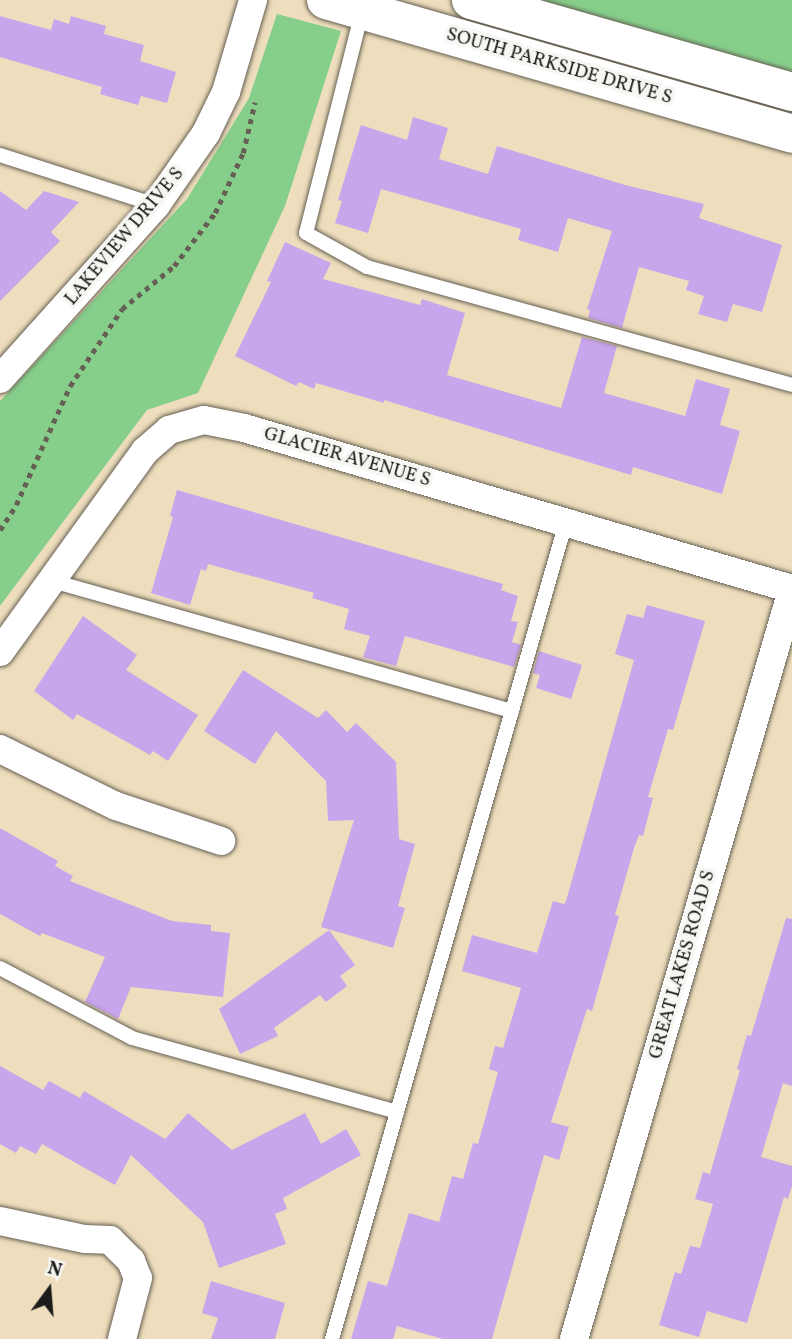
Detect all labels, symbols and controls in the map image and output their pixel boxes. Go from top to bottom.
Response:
street label: SOUTH PARKSIDE DRIVE S [443,24,675,110]
street label: LAKEVIEW DRIVE S [60,163,190,311]
street label: GLACIER AVENUE S [261,423,433,493]
street label: GREAT LAKES ROAD S [645,868,721,1062]
north arrow [14,1255,84,1325]
text: N [45,1255,65,1284]

